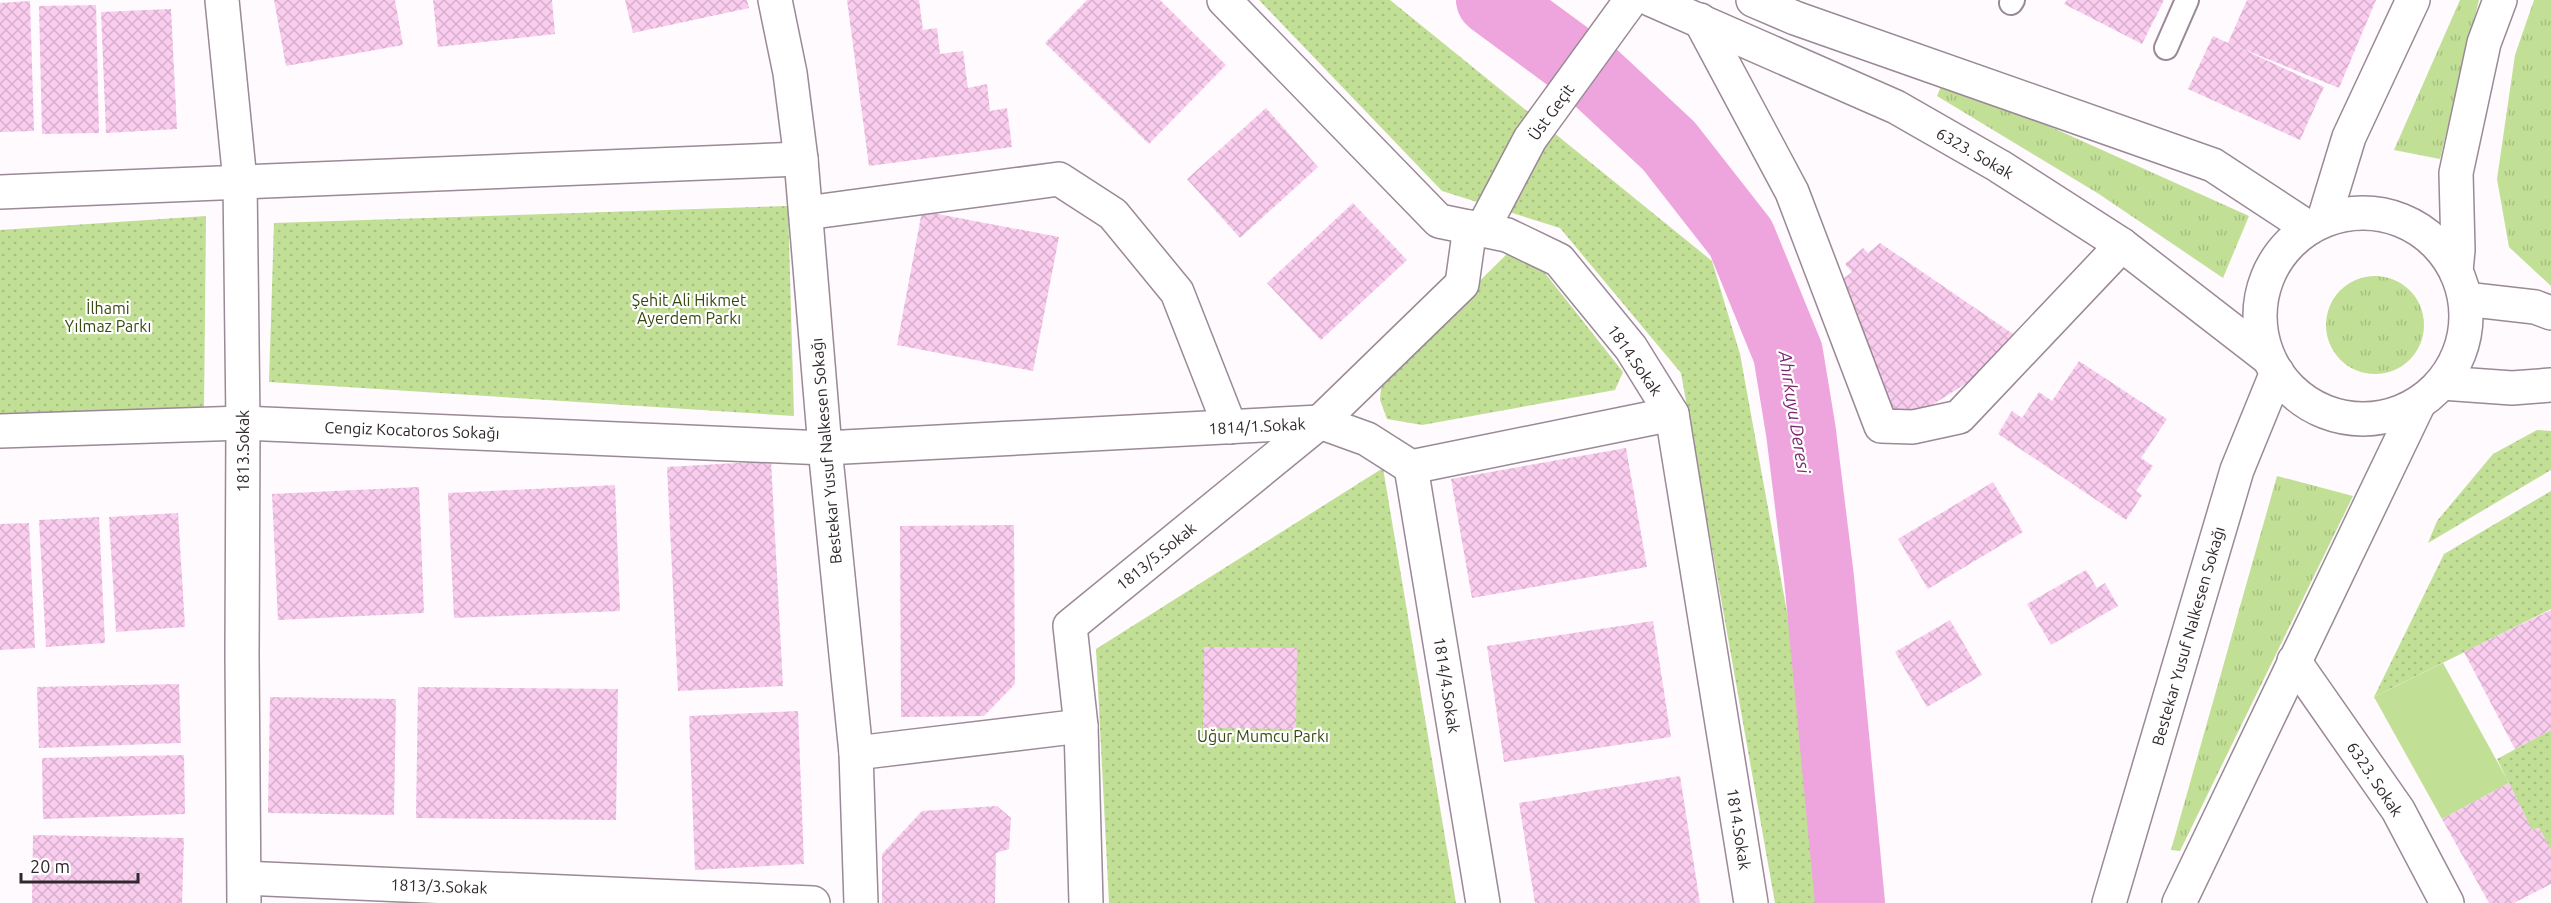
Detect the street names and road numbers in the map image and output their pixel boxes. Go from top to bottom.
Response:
street label: Üst Geçit [1525,80,1578,144]
street label: 6323. Sokak [1933,124,2017,182]
street label: 1814.Sokak [1604,321,1666,399]
street label: Bestekar Yusuf Nalkesen Sokağı [807,337,845,565]
street label: 1813.Sokak [234,410,252,492]
street label: 1814/1.Sokak [1208,414,1306,438]
street label: Cengiz Kocatoros Sokağı [324,418,500,442]
street label: 1813/5.Sokak [1113,518,1199,594]
street label: Bestekar Yusuf Nalkesen Sokağı [2148,524,2228,748]
street label: 1814/4.Sokak [1431,636,1463,734]
street label: 6323. Sokak [2344,738,2406,820]
street label: 1814.Sokak [1724,787,1754,871]
street label: 1813/3.Sokak [390,875,488,897]

